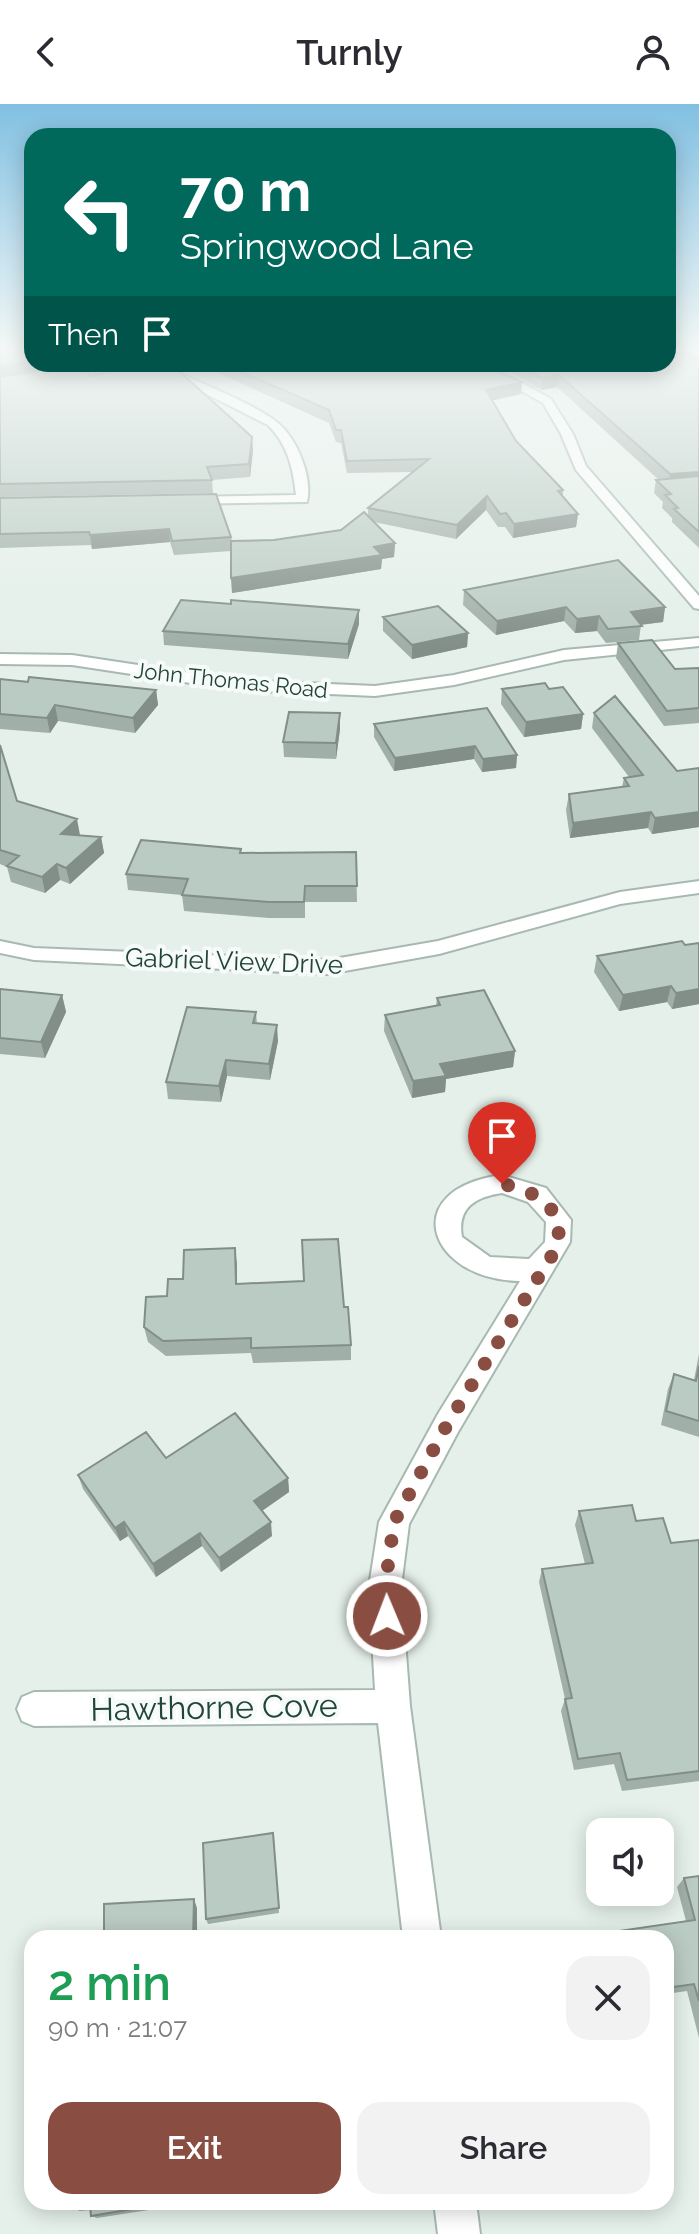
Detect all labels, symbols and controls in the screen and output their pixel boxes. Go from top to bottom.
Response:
icon: back [24,30,68,74]
icon: person [631,30,675,74]
text: Turnly [296,31,403,73]
text: 70 m [180,158,311,224]
icon: left [48,160,152,264]
text: Springwood Lane [180,225,474,267]
icon: arrive [135,312,179,356]
text: Then [48,317,119,352]
street label: John Thomas Road [133,657,329,703]
street label: Gabriel View Drive [124,942,344,980]
pin [468,1102,536,1184]
icon: arrive [480,1114,524,1158]
position arrow [345,1574,429,1658]
street label: Hawthorne Cove [90,1686,338,1728]
map controls [586,1818,674,1906]
button: sound [586,1818,674,1906]
text: 2 min [48,1955,171,2011]
button: close [566,1956,650,2040]
text: 90 m · 21:07 [48,2013,187,2043]
button: Exit [48,2102,341,2194]
button: Share [357,2102,650,2194]

